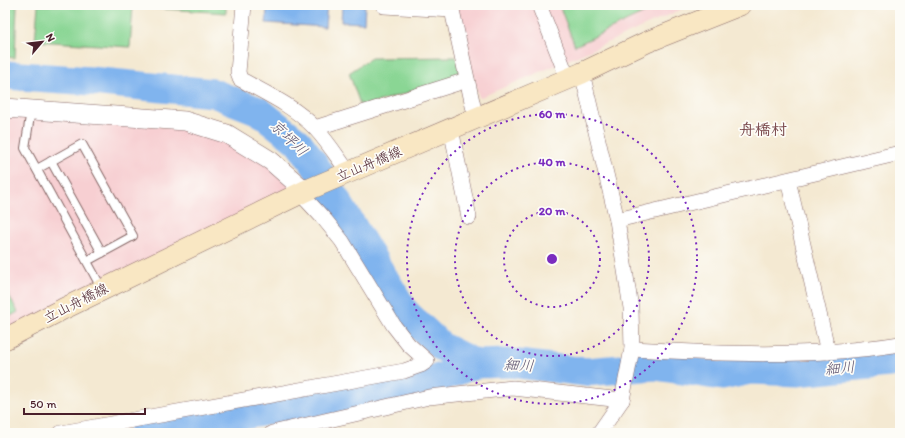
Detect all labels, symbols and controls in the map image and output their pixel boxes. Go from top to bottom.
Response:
north arrow [22,22,62,62]
text: N [43,31,58,44]
text: 60 m [539,107,566,121]
water label: 京坪川 [267,116,311,160]
district label: 舟橋村 [739,120,787,139]
street label: 立山舟橋線 [333,143,405,185]
text: 40 m [538,155,567,169]
text: 20 m [539,204,566,218]
centre of rings [545,252,559,266]
street label: 立山舟橋線 [41,280,111,326]
water label: 細川 [503,355,535,375]
water label: 細川 [824,358,856,378]
scale bar [24,390,145,416]
text: 50 m [30,397,56,411]

